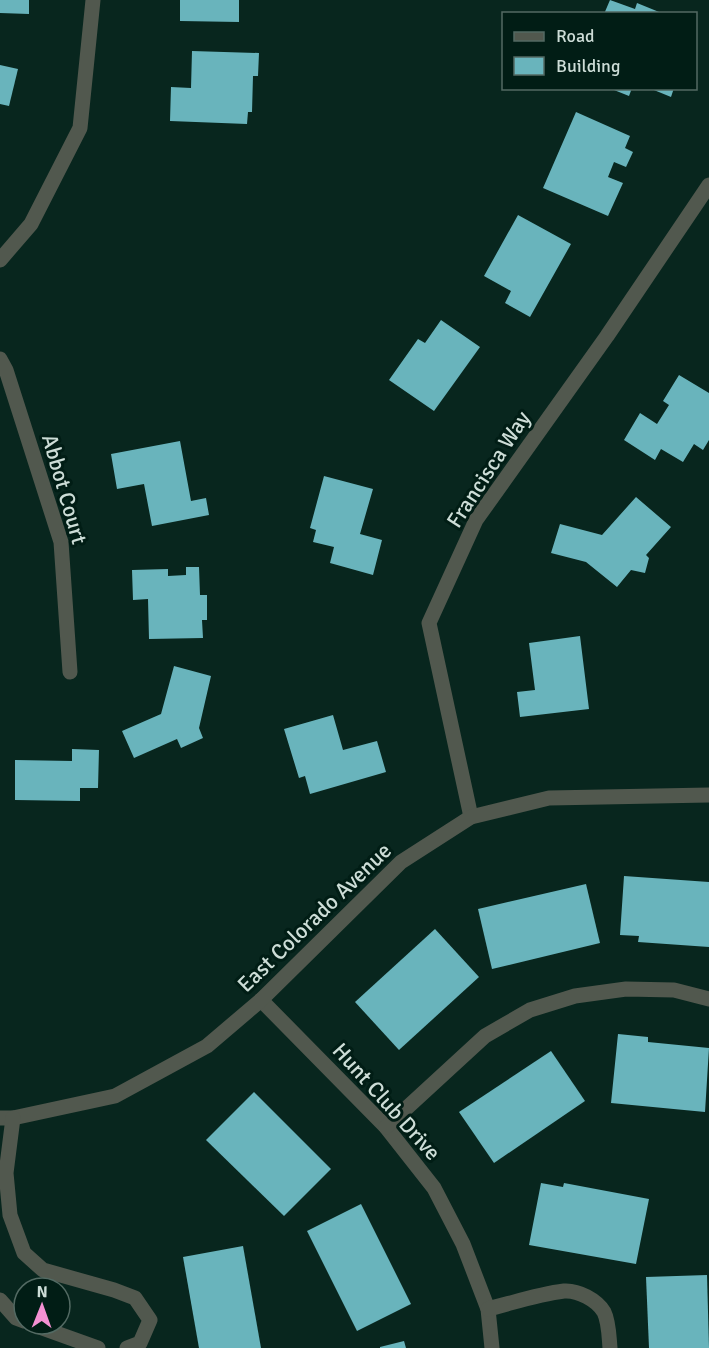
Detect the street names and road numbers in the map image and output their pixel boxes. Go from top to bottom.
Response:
street label: Francisca Way [441,405,537,533]
street label: Abbot Court [36,431,93,548]
street label: East Colorado Avenue [232,837,397,998]
street label: Hunt Club Drive [327,1037,446,1166]

